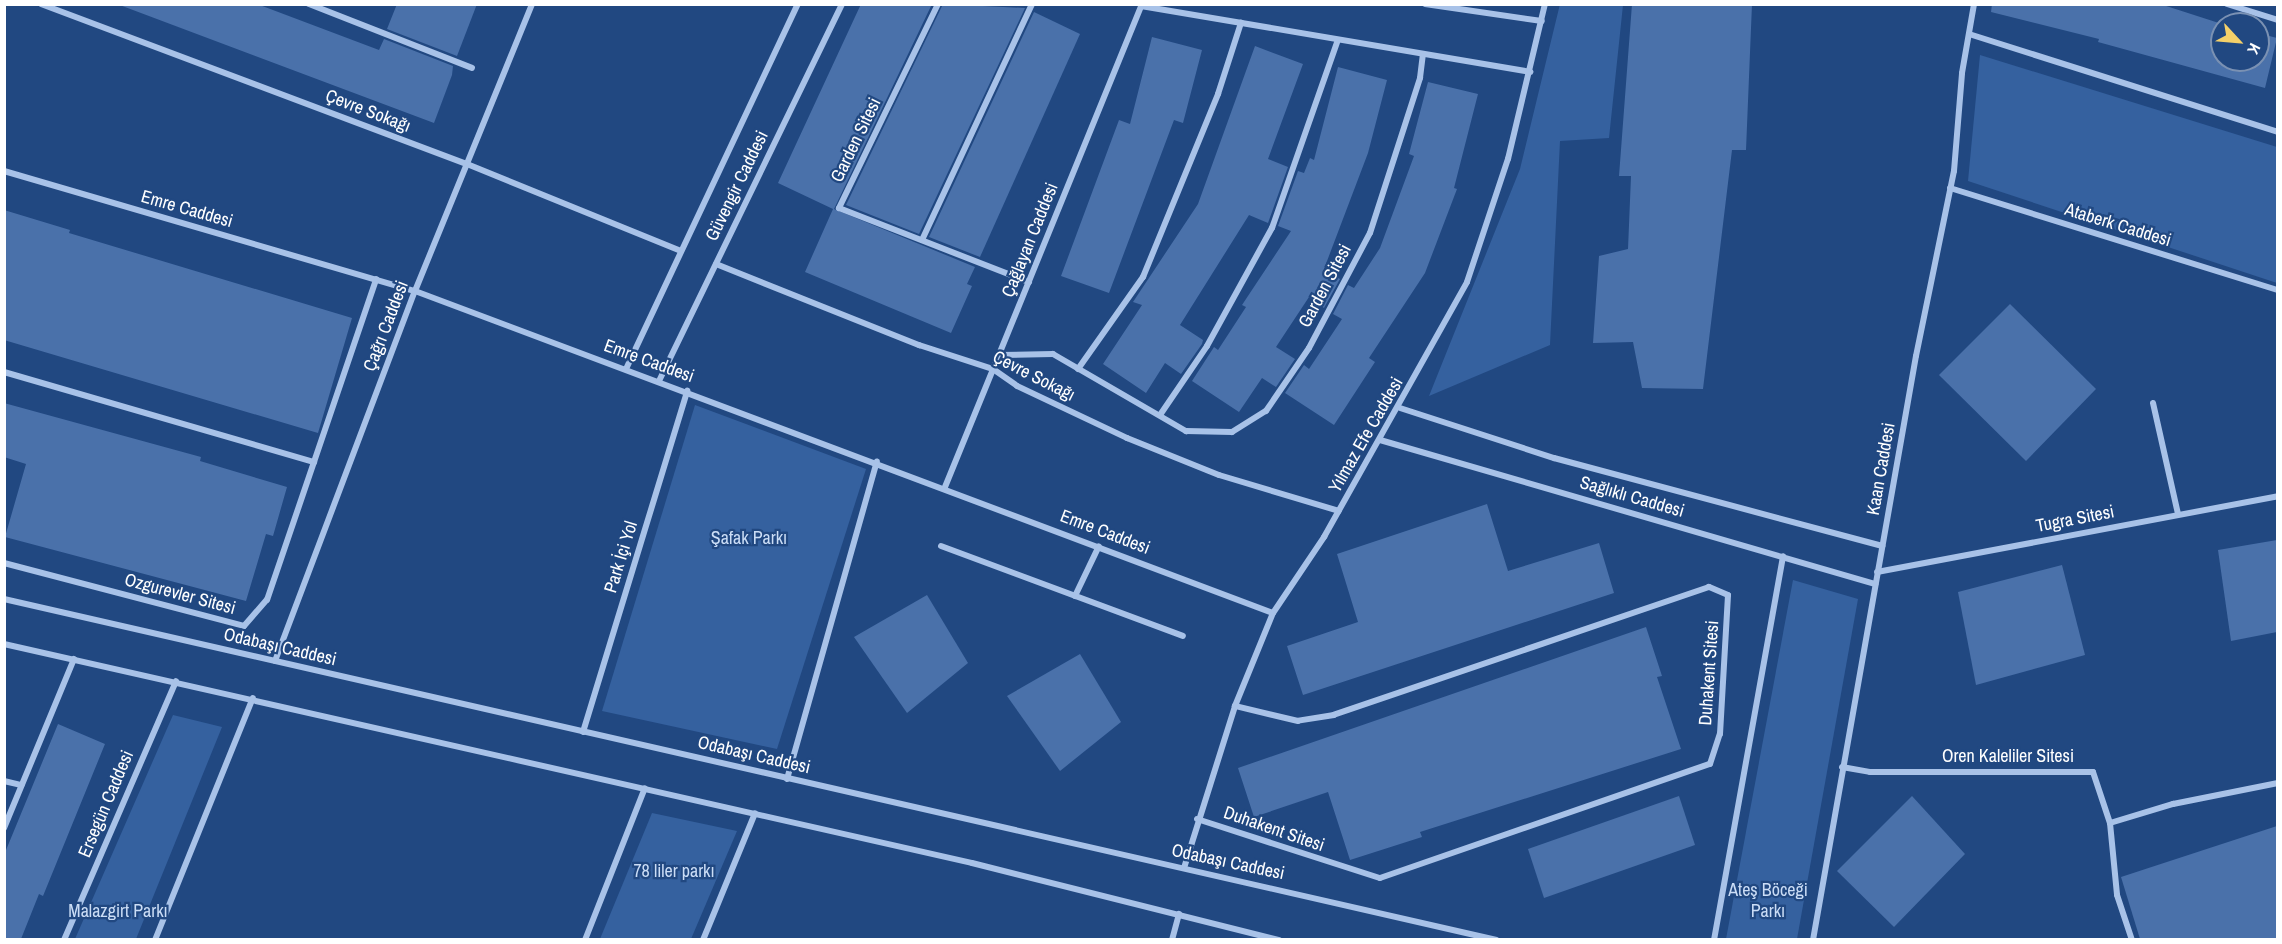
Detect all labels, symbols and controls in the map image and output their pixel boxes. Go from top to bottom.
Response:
north arrow [2210,12,2270,72]
text: K [2242,40,2266,58]
street label: Çevre Sokağı [322,85,414,137]
street label: Garden Sitesi [826,94,886,186]
street label: Güvengir Caddesi [701,127,773,245]
street label: Çağlayan Caddesi [997,180,1063,300]
street label: Emre Caddesi [139,186,235,232]
street label: Ataberk Caddesi [2062,199,2174,251]
street label: Garden Sitesi [1294,241,1356,331]
street label: Çağrı Caddesi [359,278,413,374]
street label: Emre Caddesi [601,335,697,387]
street label: Çevre Sokağı [989,346,1079,406]
street label: Yılmaz Efe Caddesi [1324,373,1408,497]
street label: Kaan Caddesi [1862,421,1900,517]
street label: Sağlıklı Caddesi [1577,472,1687,522]
street label: Tugra Sitesi [2034,501,2116,537]
street label: Emre Caddesi [1057,505,1153,559]
street label: Park İçi Yol [600,518,642,596]
park label: Şafak Parkı [711,527,787,549]
street label: Ozgurevler Sitesi [122,569,238,619]
street label: Duhakent Sitesi [1695,620,1723,726]
street label: Odabaşı Caddesi [222,624,338,670]
street label: Odabaşı Caddesi [696,732,812,778]
street label: Oren Kaleliler Sitesi [1942,745,2074,767]
street label: Ersegün Caddesi [74,747,138,861]
street label: Duhakent Sitesi [1221,802,1327,856]
street label: Odabaşı Caddesi [1170,839,1286,885]
park label: 78 liler parkı [633,860,715,882]
park label: Ateş Böceği Parkı [1728,880,1808,922]
park label: Malazgirt Parkı [68,900,168,922]

